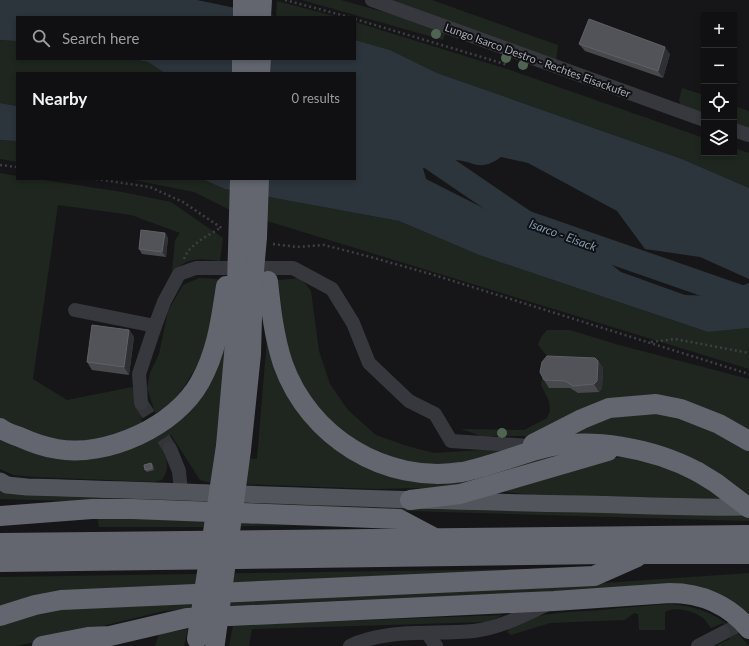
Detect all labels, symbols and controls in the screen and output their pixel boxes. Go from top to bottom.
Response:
map controls [701,12,737,156]
button: + [701,12,737,48]
search box [16,16,356,60]
street label: Lungo Isarco Destro - Rechtes Eisackufer [443,20,633,100]
icon: search [30,27,52,49]
text: Search here [62,29,139,47]
button: − [701,48,737,84]
button: locate [701,84,737,120]
text: Nearby [32,88,87,109]
text: 0 results [292,90,340,106]
button: layers [701,120,737,156]
water label: Isarco - Eisack [527,216,599,254]

